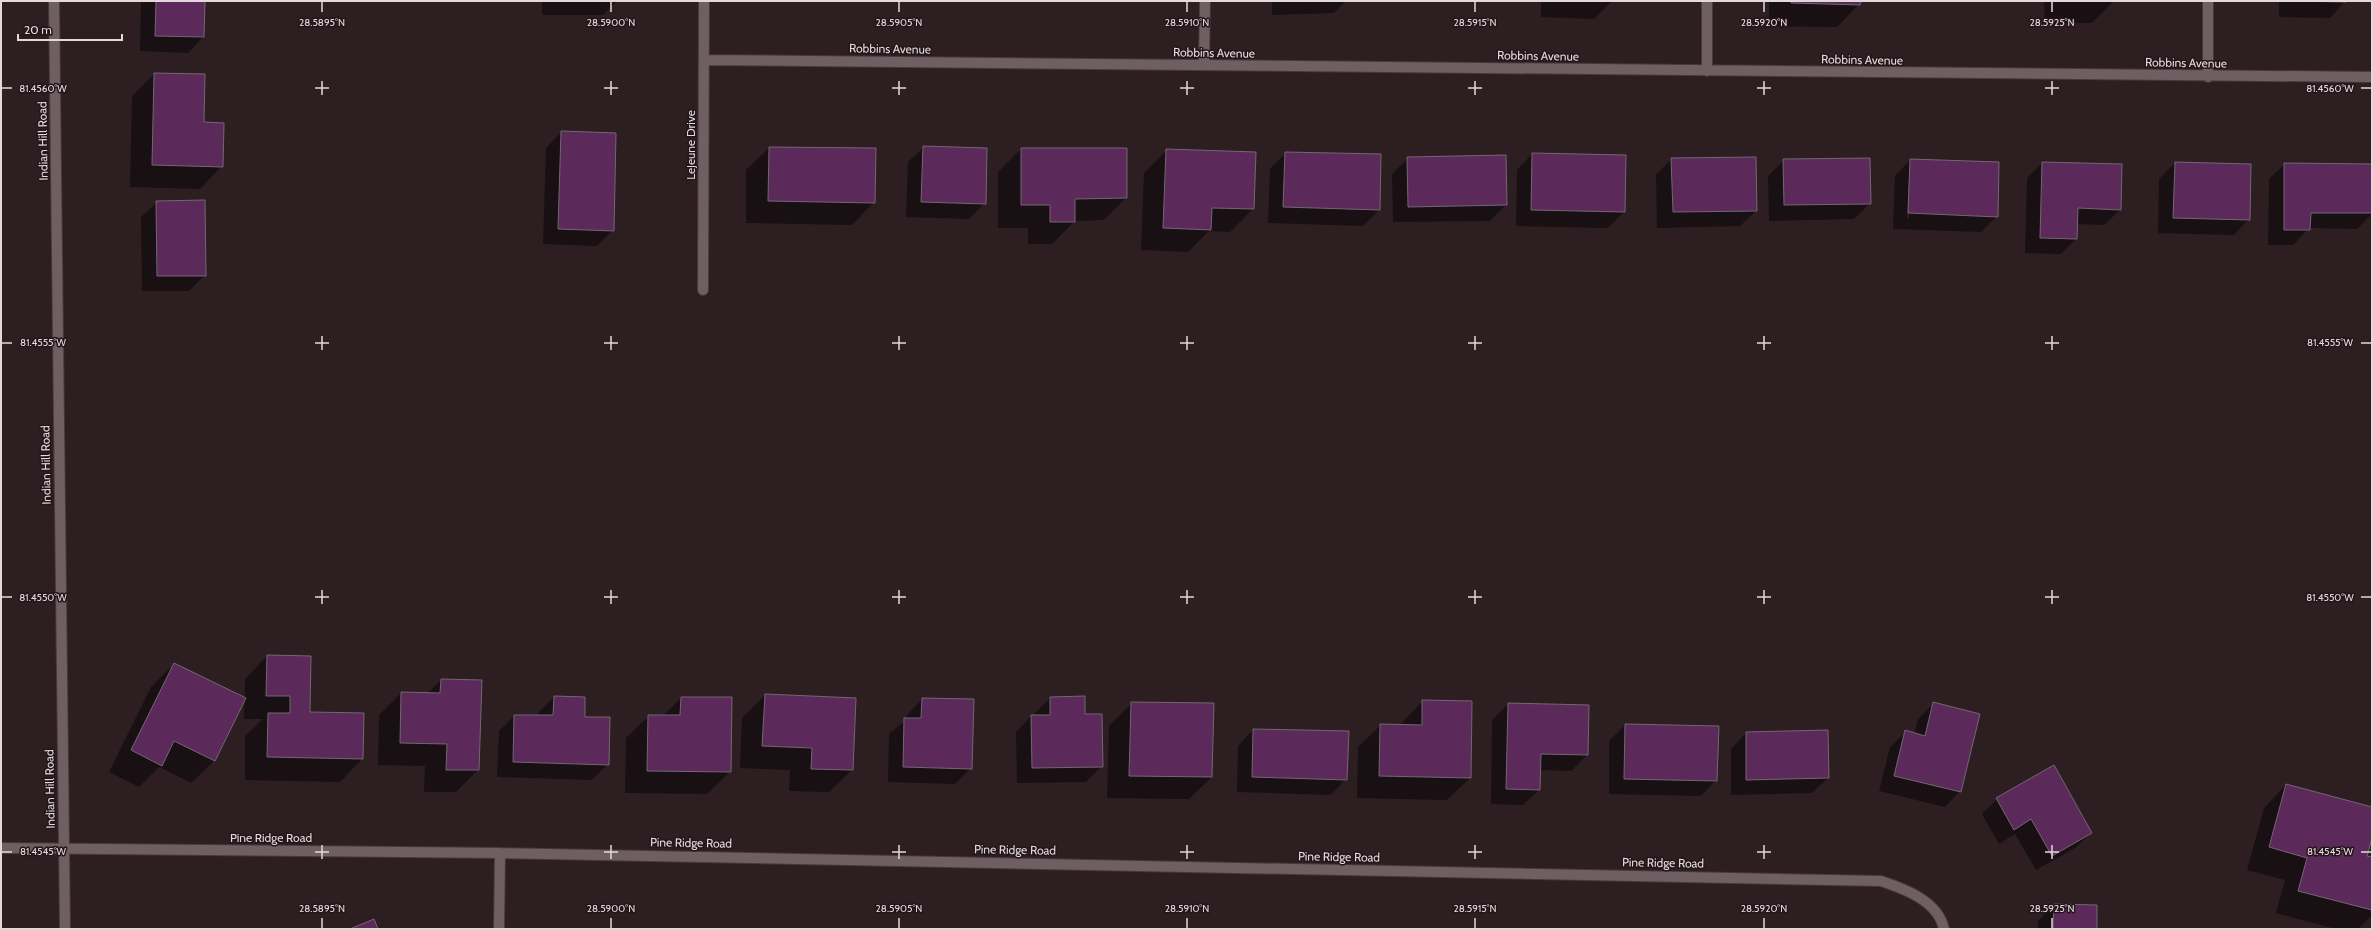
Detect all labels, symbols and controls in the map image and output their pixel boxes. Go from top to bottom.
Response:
scale bar [18,16,122,42]
text: 28.5895°N [299,16,345,29]
text: 28.5900°N [587,16,635,29]
text: 28.5905°N [876,16,922,29]
text: 28.5910°N [1165,16,1209,29]
text: 28.5915°N [1453,16,1497,29]
text: 28.5920°N [1741,16,1787,29]
text: 28.5925°N [2029,16,2075,29]
text: 20 m [24,22,52,37]
street label: Robbins Avenue [849,40,931,57]
street label: Robbins Avenue [1173,44,1255,61]
street label: Robbins Avenue [1497,47,1579,64]
street label: Robbins Avenue [1821,51,1903,68]
street label: Robbins Avenue [2145,54,2227,71]
text: 81.4560°W [19,82,67,95]
text: 81.4560°W [2306,82,2354,95]
street label: Indian Hill Road [34,101,51,181]
street label: LeJeune Drive [683,110,698,180]
text: 81.4555°W [20,336,66,349]
text: 81.4555°W [2307,336,2353,349]
street label: Indian Hill Road [37,425,54,505]
text: 81.4550°W [19,591,67,604]
text: 81.4550°W [2306,591,2354,604]
street label: Indian Hill Road [41,749,58,829]
street label: Pine Ridge Road [230,830,312,845]
street label: Pine Ridge Road [650,834,732,851]
street label: Pine Ridge Road [974,841,1056,858]
text: 81.4545°W [20,845,67,858]
text: 81.4545°W [2307,845,2354,858]
street label: Pine Ridge Road [1298,848,1380,865]
street label: Pine Ridge Road [1622,854,1704,871]
text: 28.5895°N [299,902,345,915]
text: 28.5900°N [587,902,635,915]
text: 28.5905°N [876,902,922,915]
text: 28.5910°N [1165,902,1209,915]
text: 28.5915°N [1453,902,1497,915]
text: 28.5920°N [1741,902,1787,915]
text: 28.5925°N [2029,902,2075,915]

